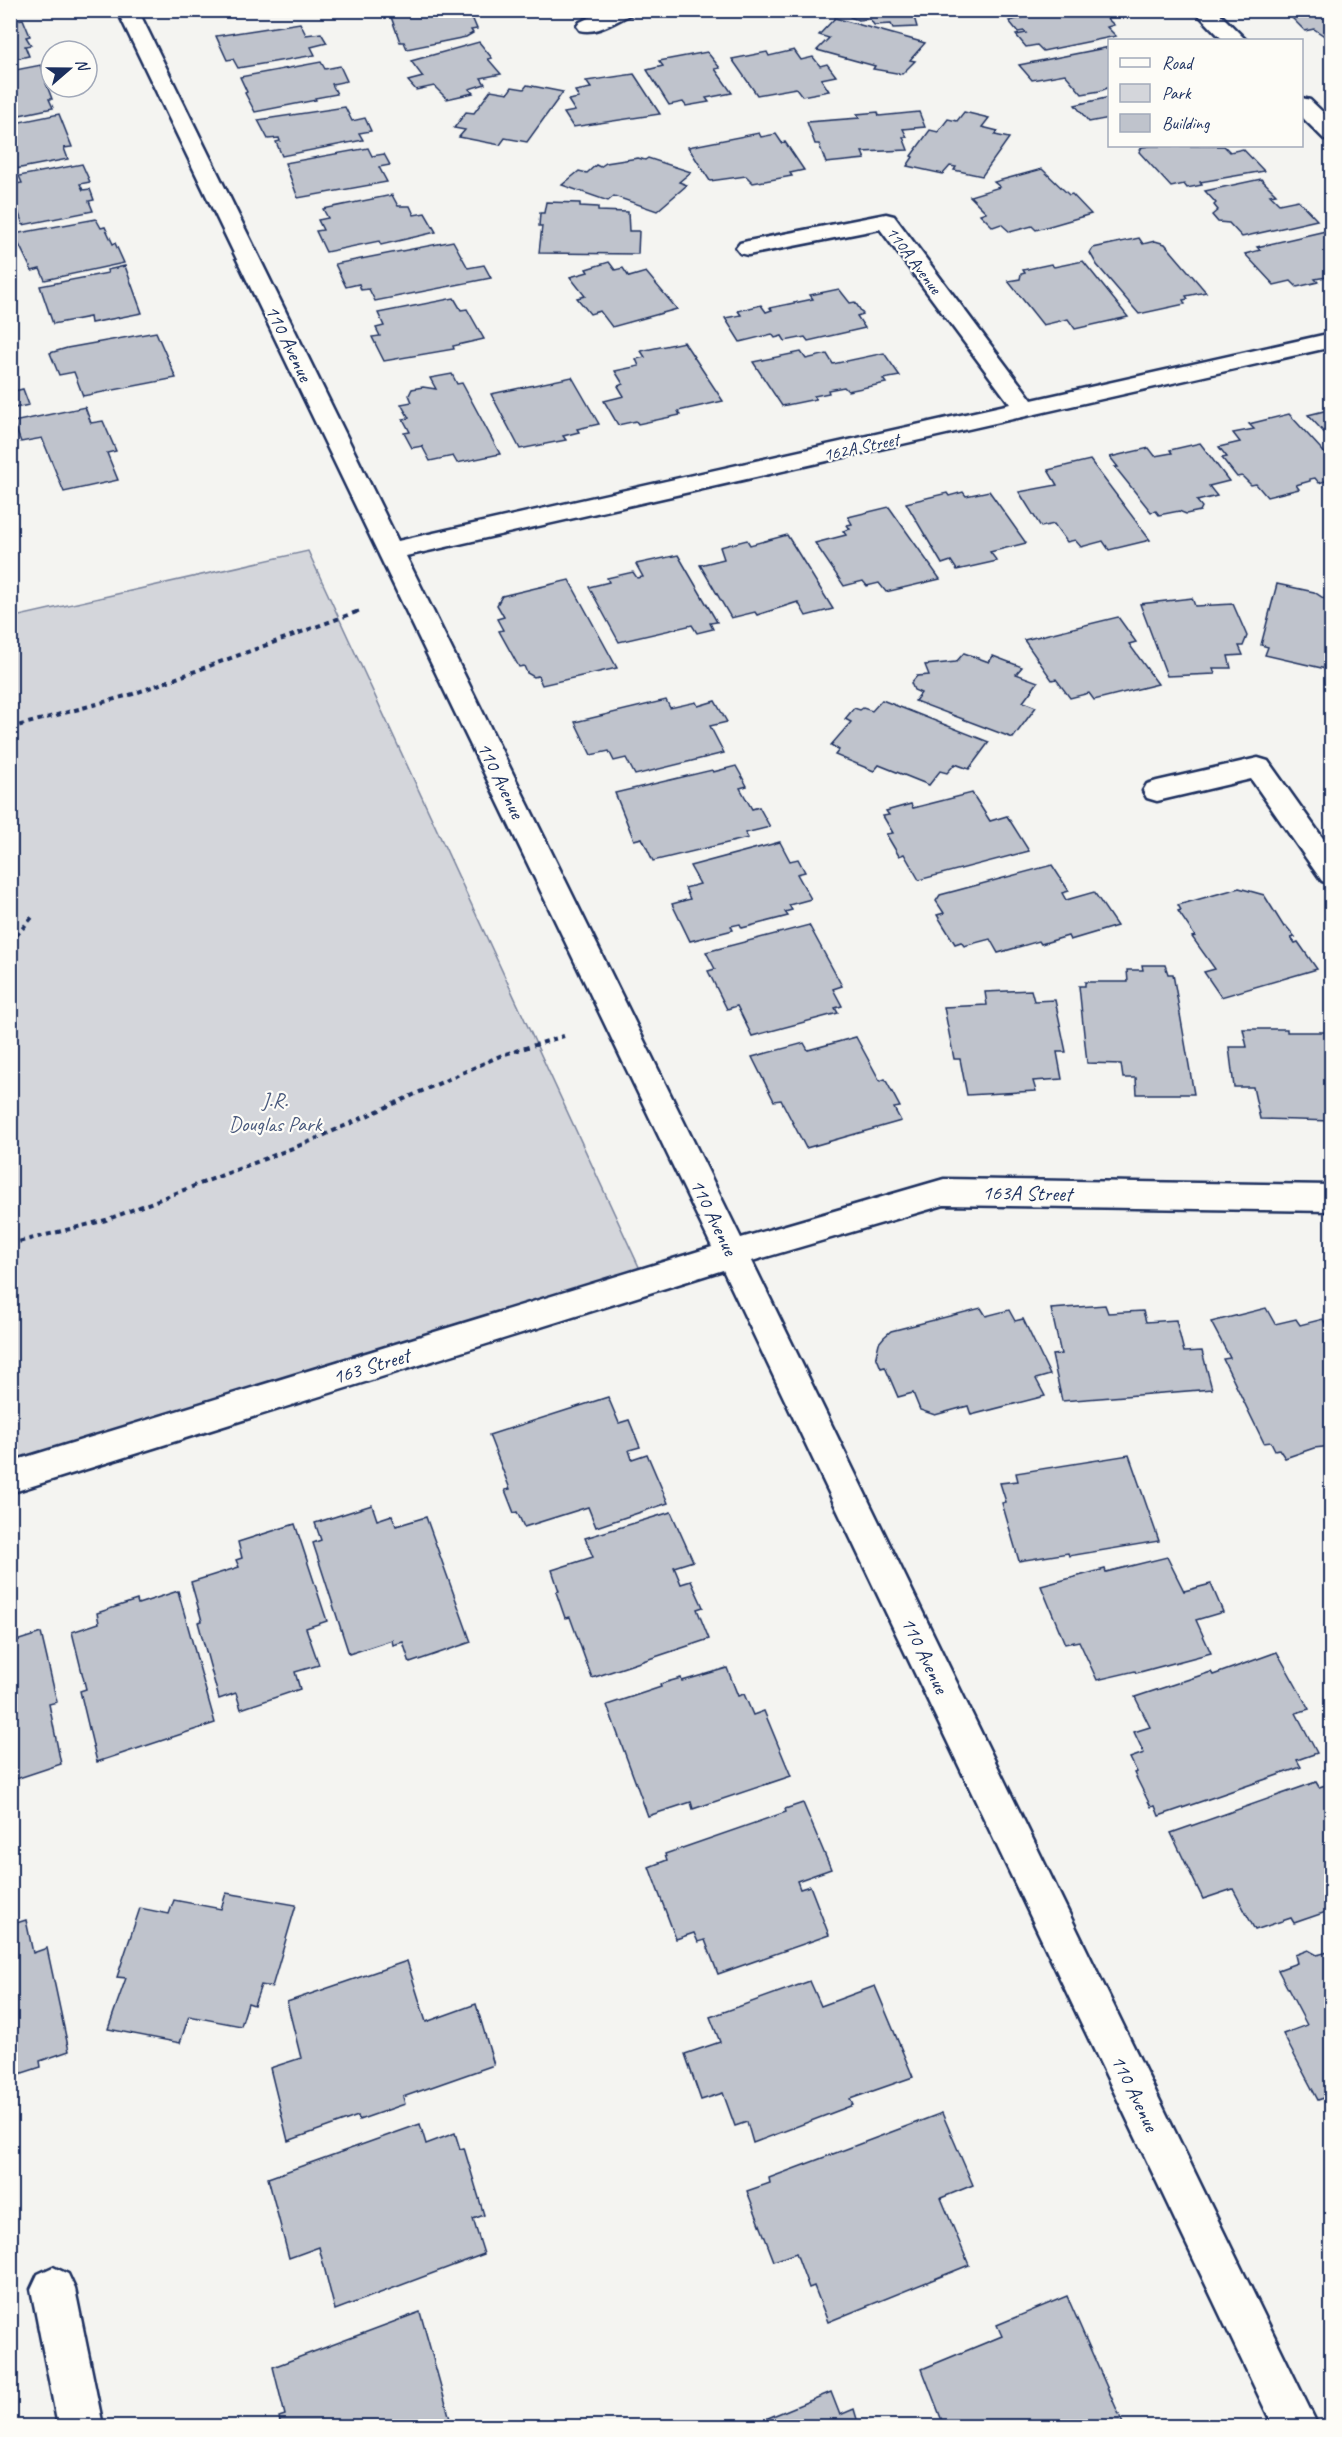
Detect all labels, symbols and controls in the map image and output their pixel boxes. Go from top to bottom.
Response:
north arrow [39,39,99,99]
legend [1108,39,1303,147]
text: Road [1162,52,1195,74]
text: N [71,56,94,75]
text: Park [1162,82,1192,104]
text: Building [1162,112,1211,134]
street label: 110A Avenue [881,222,947,299]
street label: 110 Avenue [259,301,319,386]
street label: 162A Street [821,428,904,466]
street label: 110 Avenue [471,738,531,823]
park label: J.R. Douglas Park [229,1087,323,1137]
street label: 110 Avenue [684,1175,744,1260]
street label: 163A Street [982,1179,1075,1207]
street label: 163 Street [329,1341,416,1390]
street label: 110 Avenue [895,1613,955,1698]
street label: 110 Avenue [1105,2051,1165,2136]

